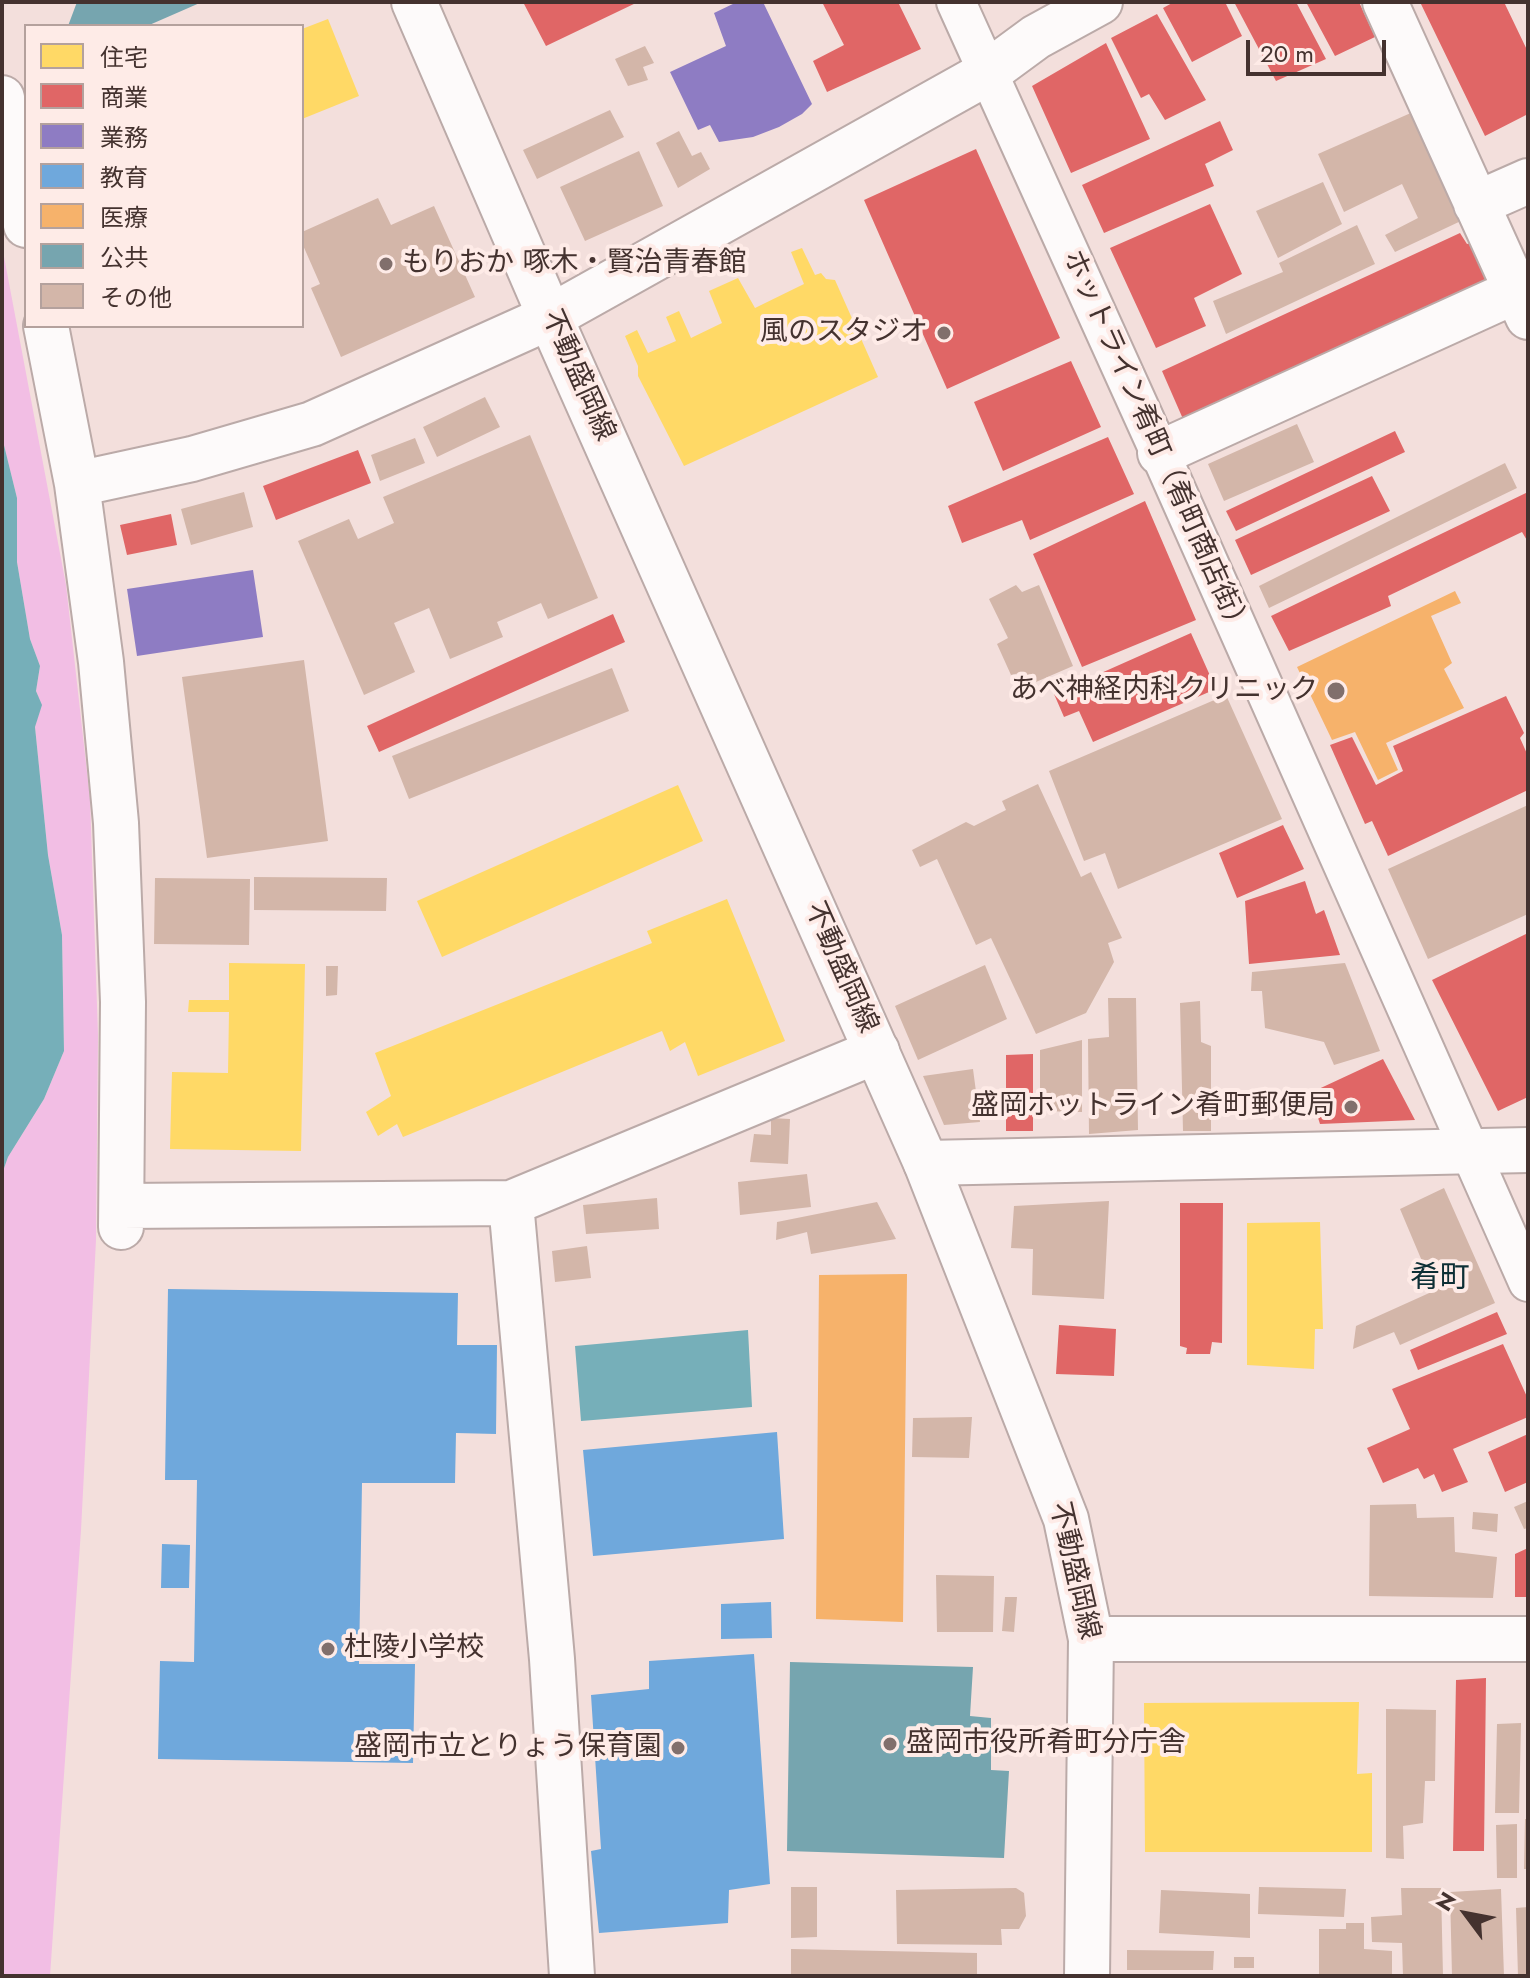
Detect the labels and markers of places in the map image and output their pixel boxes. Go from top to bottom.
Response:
place label: もりおか 啄木・賢治青春館 [402,247,746,281]
marker: もりおか 啄木・賢治青春館 [377,255,395,273]
place label: 風のスタジオ [760,316,928,350]
marker: 風のスタジオ [935,324,953,342]
place label: あべ神経内科クリニック [1010,674,1318,708]
marker: あべ神経内科クリニック [1325,680,1347,702]
place label: 盛岡ホットライン肴町郵便局 [971,1090,1335,1124]
marker: 盛岡ホットライン肴町郵便局 [1342,1098,1360,1116]
place label: 杜陵小学校 [344,1632,484,1666]
marker: 杜陵小学校 [319,1640,337,1658]
place label: 盛岡市役所肴町分庁舎 [906,1727,1186,1761]
place label: 盛岡市立とりょう保育園 [354,1731,662,1765]
marker: 盛岡市役所肴町分庁舎 [881,1735,899,1753]
marker: 盛岡市立とりょう保育園 [669,1739,687,1757]

